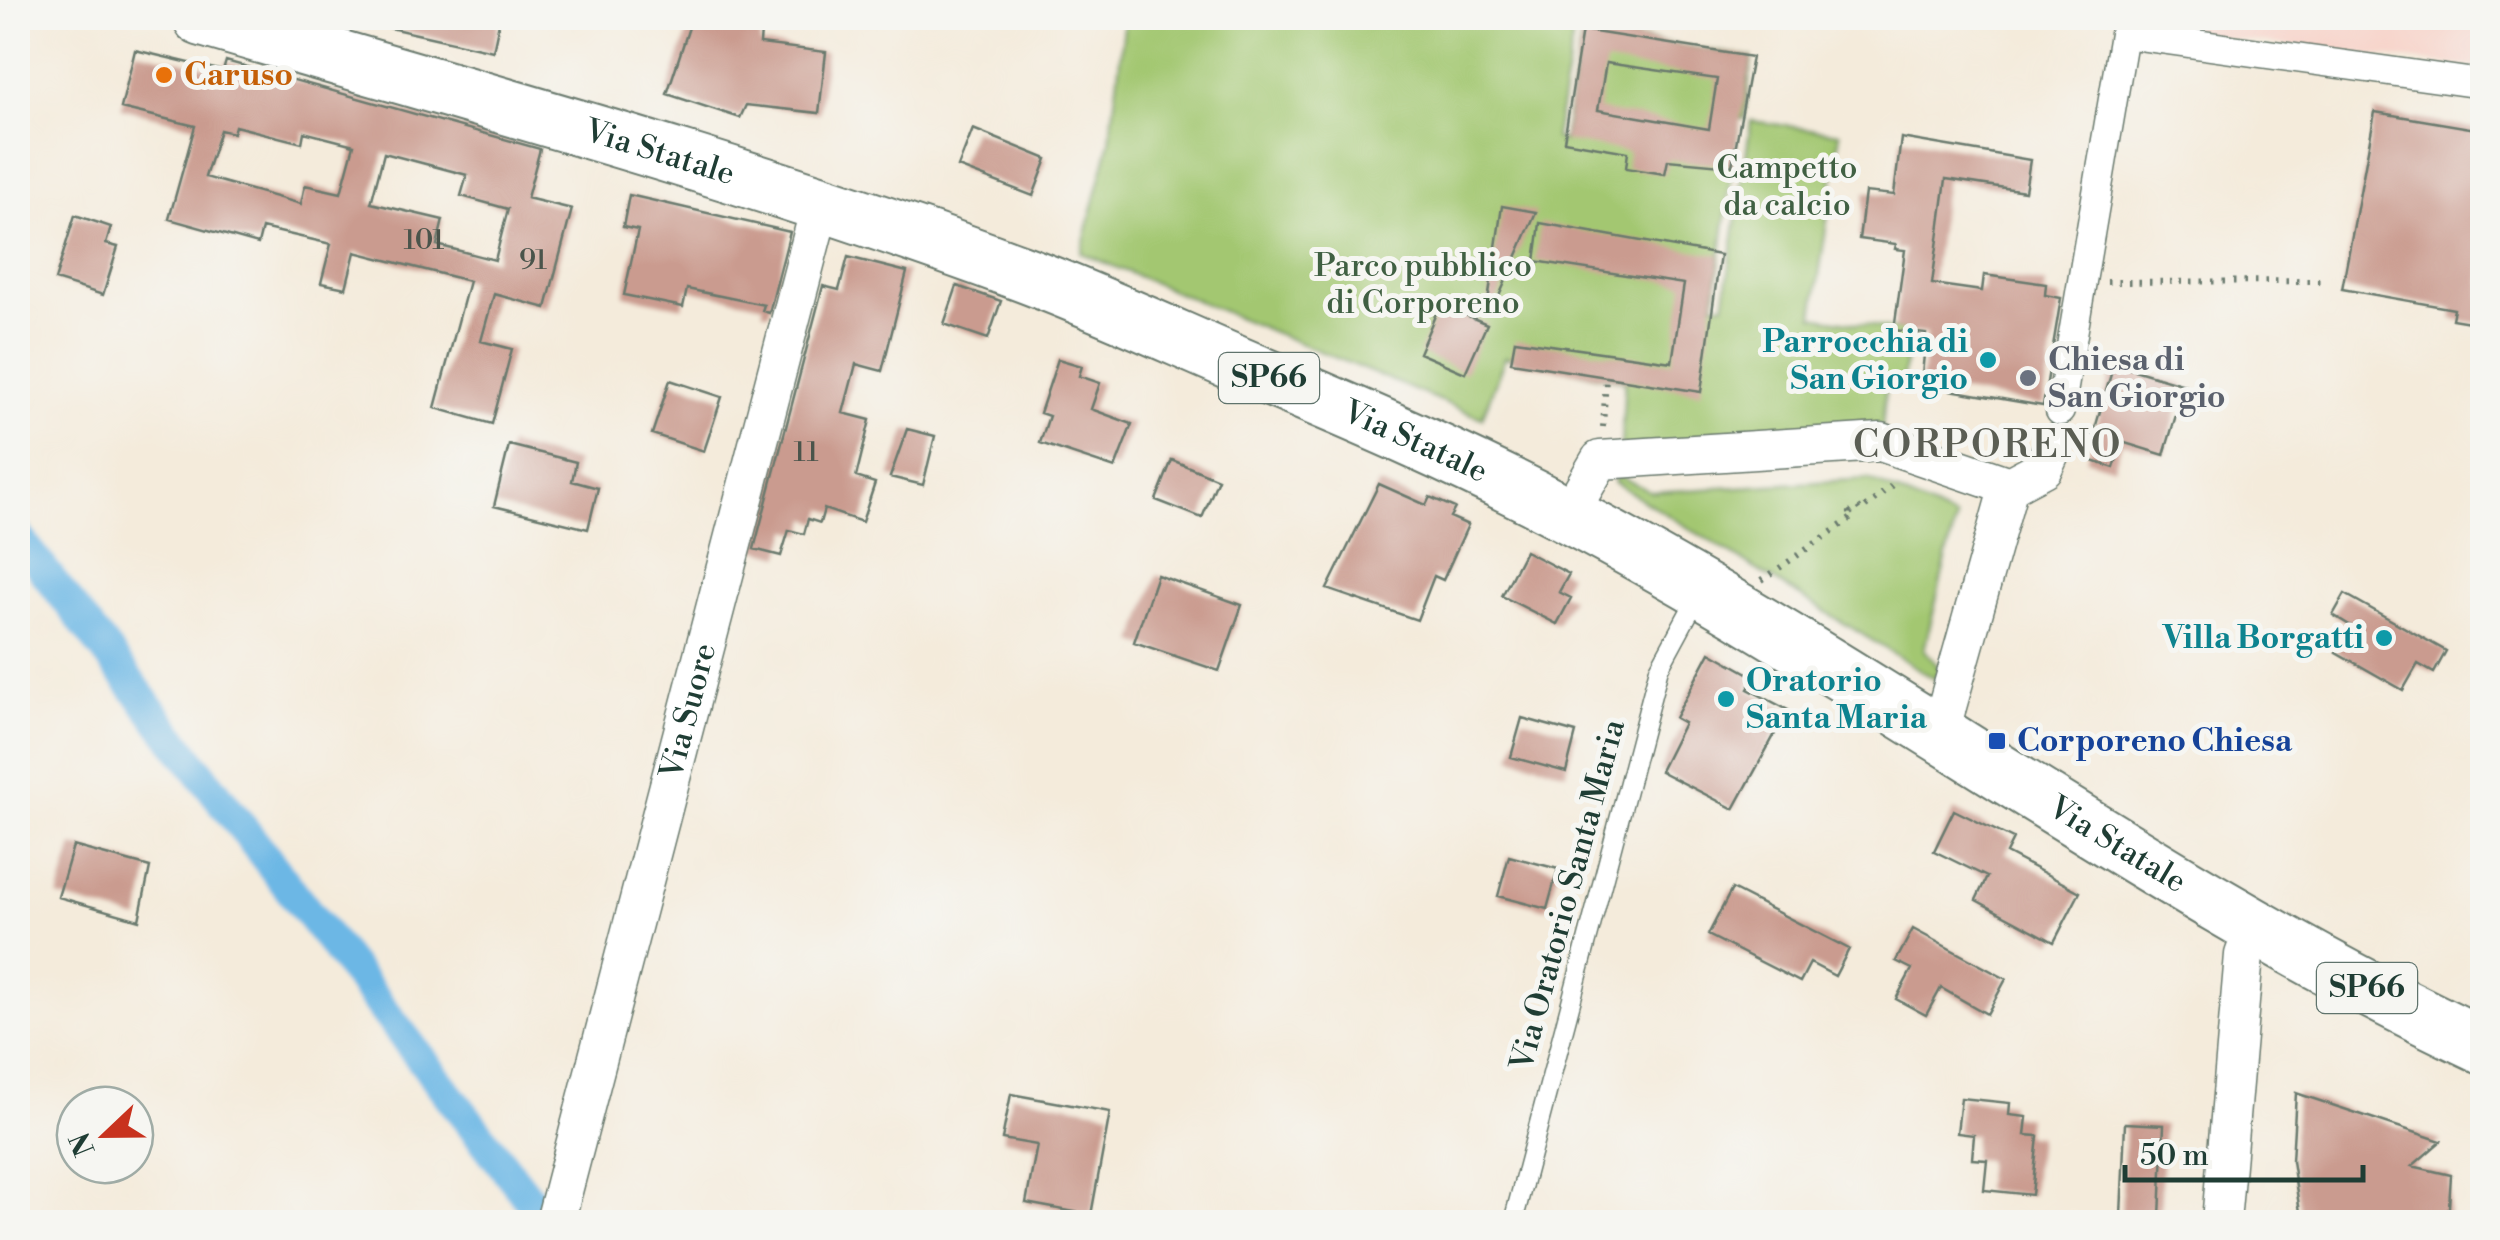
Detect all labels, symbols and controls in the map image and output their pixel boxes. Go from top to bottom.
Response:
place label: Caruso [184,55,293,95]
marker: Caruso [153,64,175,86]
street label: Via Statale [579,110,740,194]
park label: Campetto da calcio [1717,148,1858,225]
house number: 101 [404,223,444,258]
house number: 91 [519,243,547,278]
park label: Parco pubblico di Corporeno [1314,246,1532,323]
place label: Parrocchia di San Giorgio [1762,322,1968,399]
place label: Chiesa di San Giorgio [2048,340,2226,417]
marker: Parrocchia di San Giorgio [1977,349,1999,371]
road number: SP66 [1219,353,1319,403]
marker: Chiesa di San Giorgio [2017,367,2039,389]
street label: Via Statale [1336,391,1494,492]
district label: CORPORENO [1853,422,2123,469]
house number: 11 [793,435,819,470]
place label: Villa Borgatti [2162,618,2364,658]
marker: Villa Borgatti [2373,627,2395,649]
street label: Via Suore [651,639,725,784]
place label: Oratorio Santa Maria [1746,661,1928,738]
marker: Oratorio Santa Maria [1715,688,1737,710]
street label: Via Oratorio Santa Maria [1502,714,1634,1076]
place label: Corporeno Chiesa [2017,721,2293,761]
marker: Corporeno Chiesa [1986,730,2008,752]
street label: Via Statale [2040,787,2194,902]
road number: SP66 [2317,963,2417,1013]
north arrow [55,1085,155,1185]
scale bar [2125,1120,2362,1182]
text: N [63,1127,104,1161]
text: 50 m [2140,1137,2209,1175]

